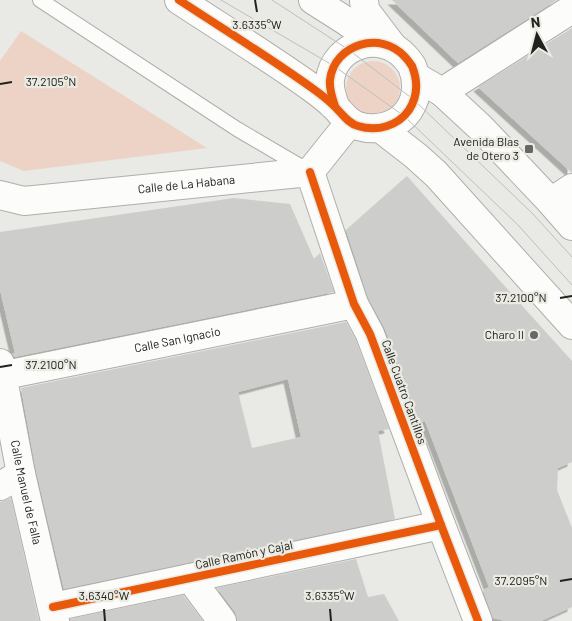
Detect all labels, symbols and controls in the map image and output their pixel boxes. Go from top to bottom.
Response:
north arrow [512,10,562,60]
text: N [530,13,541,31]
text: 3.6335°W [232,17,282,31]
text: 37.2105°N [26,74,76,88]
place label: Avenida Blas de Otero 3 [453,134,519,162]
marker: Avenida Blas de Otero 3 [523,143,535,155]
street label: Calle de La Habana [137,172,236,195]
text: 37.2100°N [495,290,547,304]
street label: Calle San Ignacio [133,323,222,355]
place label: Charo II [485,327,524,341]
marker: Charo II [528,329,540,341]
street label: Calle Cuatro Cantillos [380,338,430,446]
text: 37.2100°N [25,357,77,371]
street label: Calle Manuel de Falla [9,439,45,546]
street label: Calle Ramón y Cajal [194,537,294,571]
text: 37.2095°N [495,573,547,587]
text: 3.6340°W [79,588,130,602]
text: 3.6335°W [305,588,355,602]

